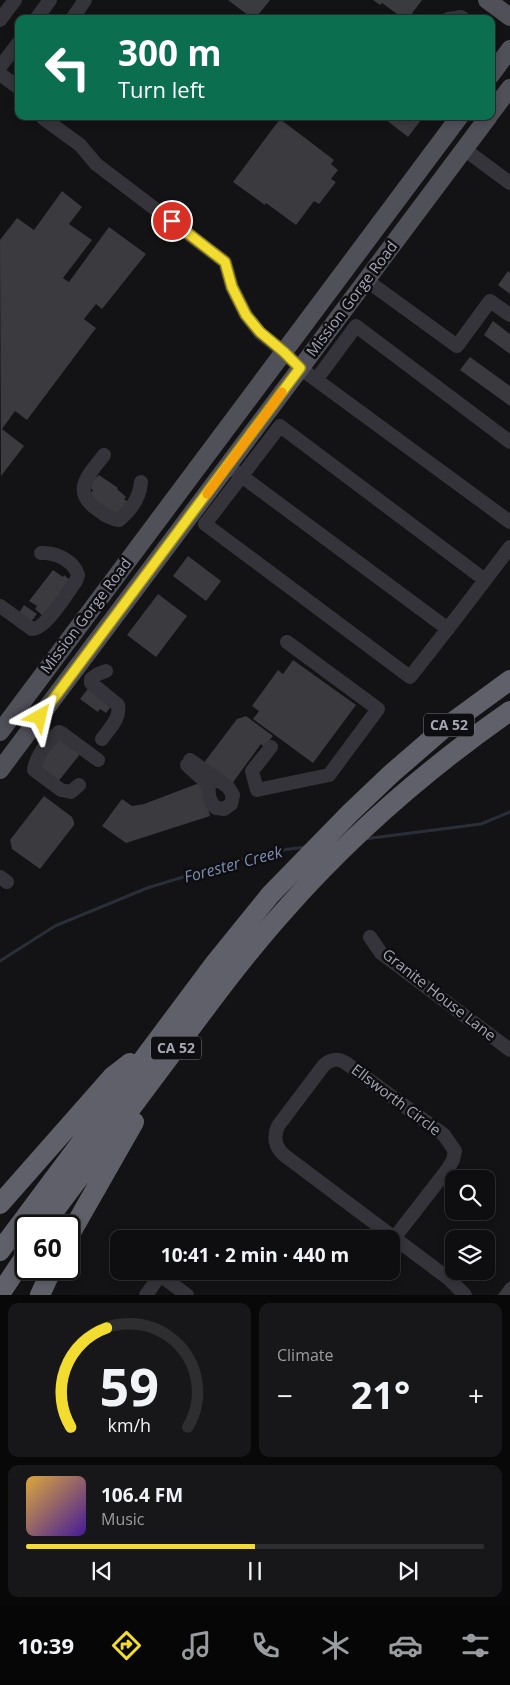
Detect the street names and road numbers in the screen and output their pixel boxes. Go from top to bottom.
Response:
street label: Mission Gorge Road [301,237,401,360]
street label: Mission Gorge Road [35,554,135,677]
road number: CA 52 [424,714,474,736]
street label: Granite House Lane [379,944,500,1045]
road number: CA 52 [151,1036,201,1060]
street label: Ellsworth Circle [348,1059,445,1139]

